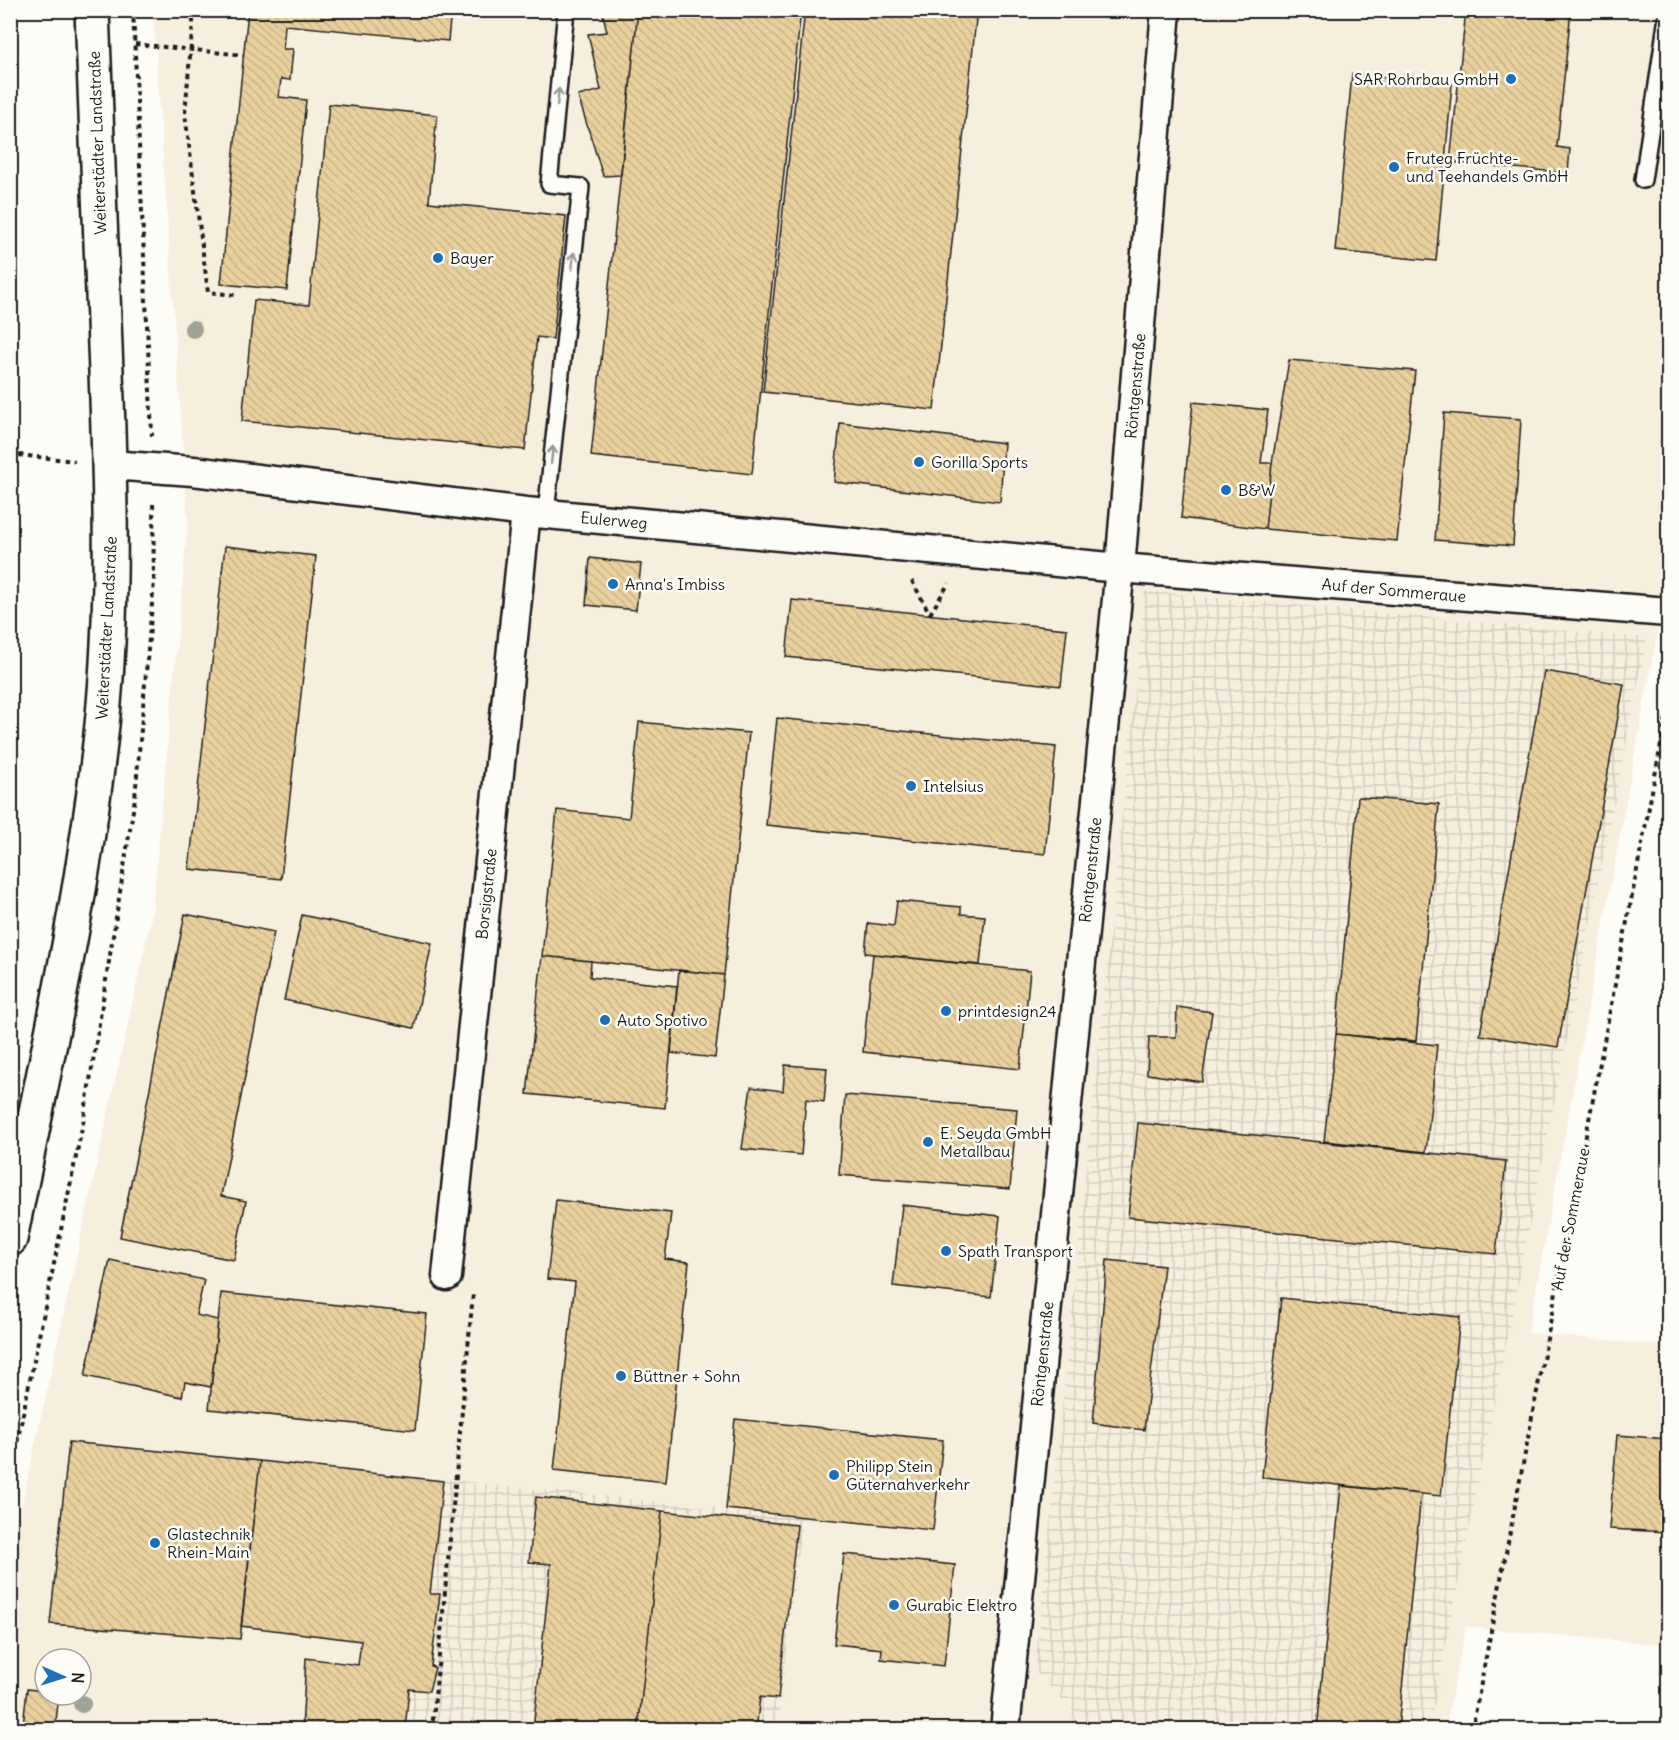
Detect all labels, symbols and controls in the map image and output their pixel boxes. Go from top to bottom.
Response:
street label: Weiterstädter Landstraße [84,51,110,235]
place label: SAR Rohrbau GmbH [1354,69,1499,89]
marker: SAR Rohrbau GmbH [1504,72,1518,86]
one-way arrow [552,87,563,107]
place label: Fruteg Früchte- und Teehandels GmbH [1406,148,1568,186]
marker: Fruteg Früchte- und Teehandels GmbH [1387,160,1401,174]
place label: Bayer [450,248,494,268]
marker: Bayer [431,251,445,265]
one-way arrow [568,252,579,272]
street label: Röntgenstraße [1120,332,1150,440]
one-way arrow [547,446,558,466]
place label: Gorilla Sports [931,452,1028,472]
marker: Gorilla Sports [912,455,926,469]
place label: B&W [1238,480,1276,500]
marker: B&W [1219,483,1233,497]
street label: Eulerweg [580,507,648,533]
street label: Weiterstädter Landstraße [91,536,121,720]
place label: Anna's Imbiss [625,574,725,594]
street label: Auf der Sommeraue [1321,574,1467,606]
marker: Anna's Imbiss [606,577,620,591]
place label: Intelsius [923,776,984,796]
marker: Intelsius [904,779,918,793]
street label: Röntgenstraße [1075,816,1105,924]
street label: Borsigstraße [471,848,501,940]
place label: printdesign24 [958,1001,1057,1021]
marker: printdesign24 [939,1004,953,1018]
place label: Auto Spotivo [617,1010,707,1030]
marker: Auto Spotivo [598,1013,612,1027]
place label: E. Seyda GmbH Metallbau [940,1123,1051,1161]
marker: E. Seyda GmbH Metallbau [921,1135,935,1149]
street label: Auf der Sommeraue [1546,1146,1594,1292]
place label: Spath Transport [958,1241,1074,1261]
marker: Spath Transport [939,1244,953,1258]
street label: Röntgenstraße [1027,1300,1057,1408]
place label: Büttner + Sohn [633,1366,741,1386]
marker: Büttner + Sohn [614,1369,628,1383]
place label: Philipp Stein Güternahverkehr [846,1456,971,1494]
marker: Philipp Stein Güternahverkehr [827,1468,841,1482]
place label: Glastechnik Rhein-Main [167,1524,251,1562]
marker: Glastechnik Rhein-Main [148,1536,162,1550]
place label: Gurabic Elektro [906,1595,1017,1615]
marker: Gurabic Elektro [887,1598,901,1612]
north arrow [33,1647,93,1707]
text: N [68,1672,88,1684]

